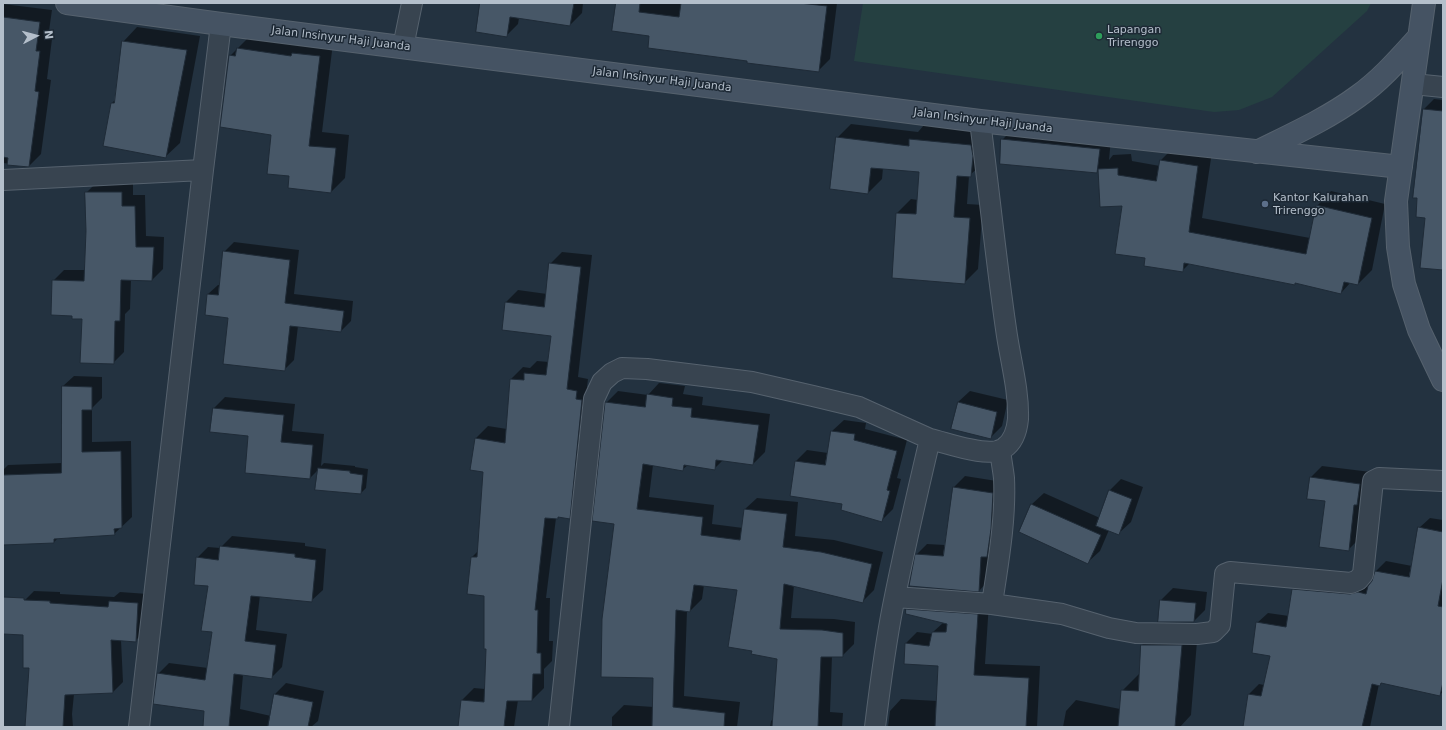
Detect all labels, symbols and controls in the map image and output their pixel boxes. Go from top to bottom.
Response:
north arrow [16,16,56,56]
place label: Lapangan Trirenggo [1107,23,1161,49]
street label: Jalan Insinyur Haji Juanda [271,24,411,54]
text: N [41,29,55,40]
marker: Lapangan Trirenggo [1094,31,1104,41]
street label: Jalan Insinyur Haji Juanda [592,65,732,95]
street label: Jalan Insinyur Haji Juanda [913,106,1053,136]
place label: Kantor Kalurahan Trirenggo [1273,191,1369,217]
marker: Kantor Kalurahan Trirenggo [1260,199,1270,209]

